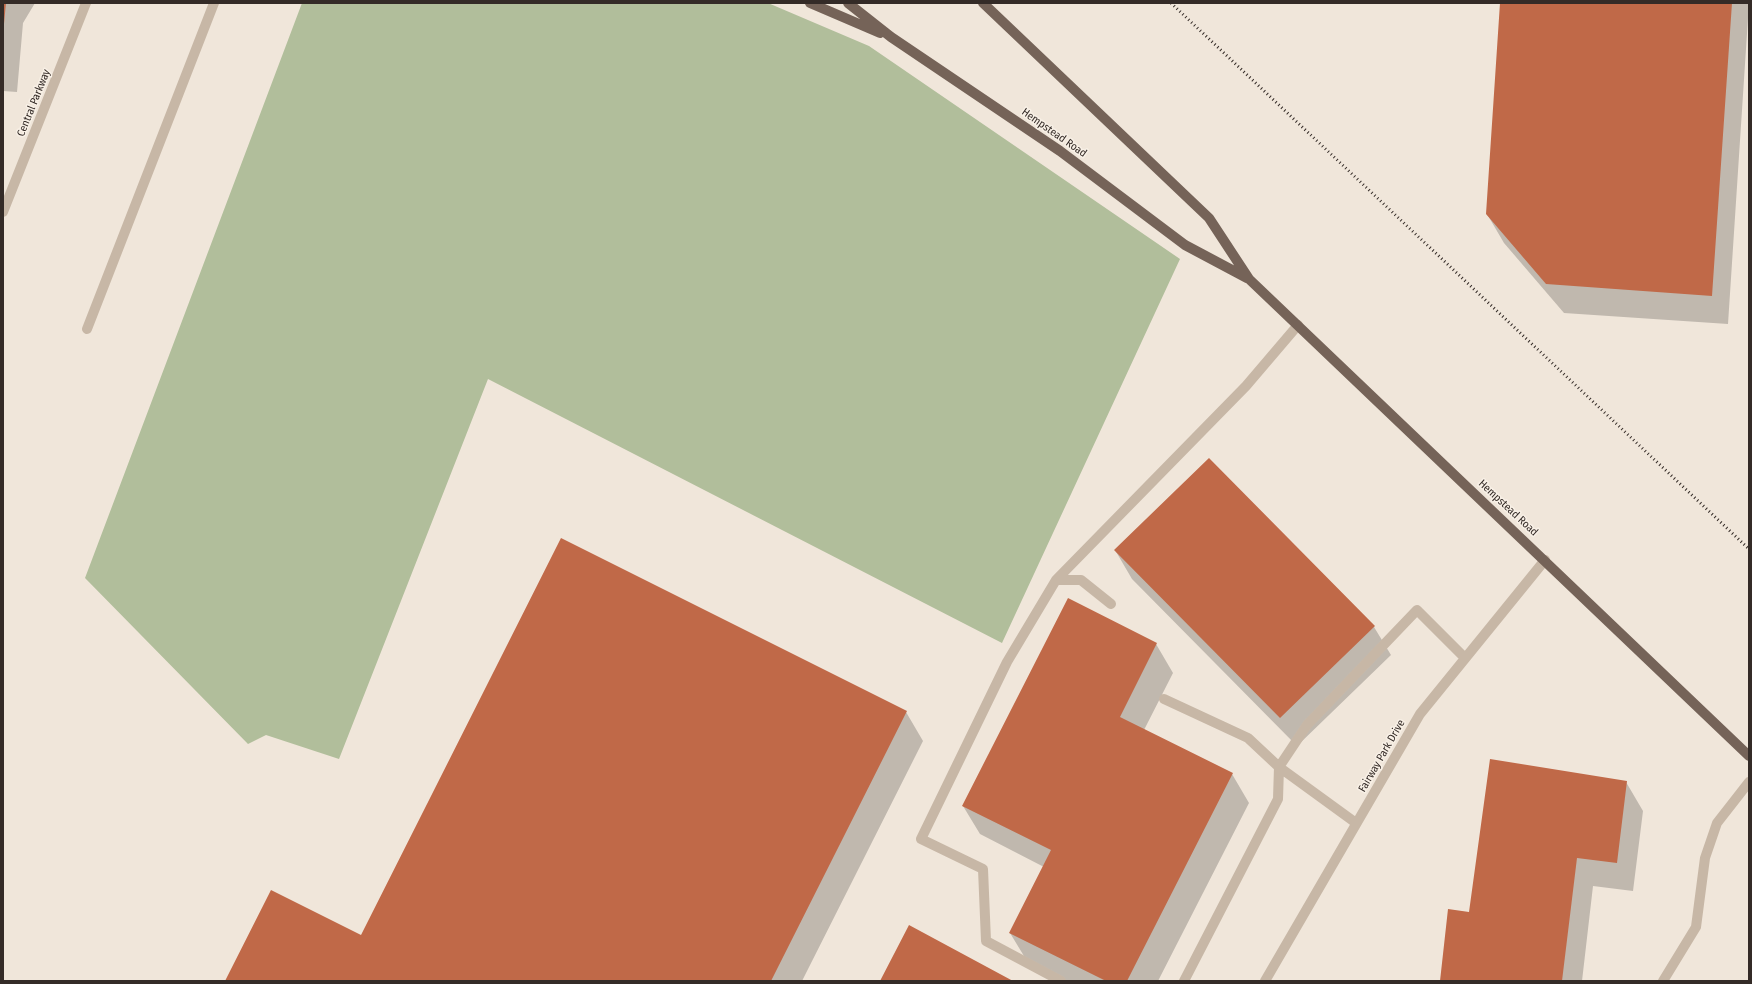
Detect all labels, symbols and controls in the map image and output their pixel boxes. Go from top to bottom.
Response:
street label: Central Parkway [15,68,53,138]
street label: Hempstead Road [1019,106,1089,160]
street label: Hempstead Road [1476,477,1540,539]
street label: Fairway Park Drive [1356,717,1408,795]

